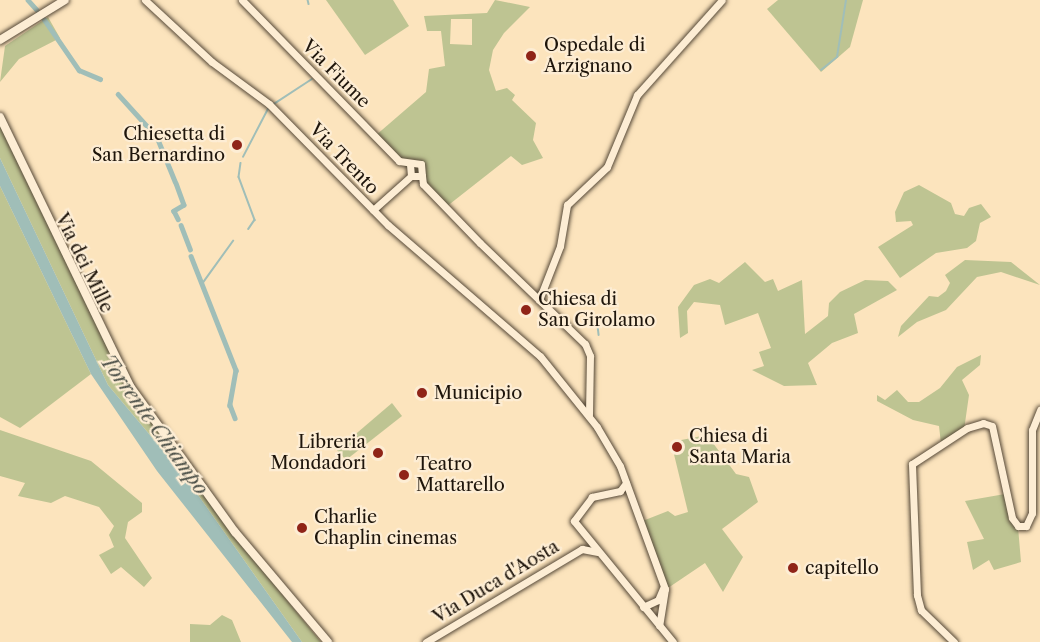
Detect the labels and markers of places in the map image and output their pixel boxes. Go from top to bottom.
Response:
place label: Ospedale di Arzignano [544,35,645,78]
marker: Ospedale di Arzignano [522,47,540,65]
place label: Chiesetta di San Bernardino [92,124,225,166]
marker: Chiesetta di San Bernardino [230,138,244,152]
place label: Chiesa di San Girolamo [538,289,655,332]
marker: Chiesa di San Girolamo [519,303,533,317]
place label: Municipio [434,382,522,404]
marker: Municipio [415,386,429,400]
place label: Chiesa di Santa Maria [689,426,791,468]
place label: Libreria Mondadori [270,432,366,474]
marker: Chiesa di Santa Maria [670,440,684,454]
marker: Libreria Mondadori [371,446,385,460]
place label: Teatro Mattarello [416,454,505,496]
marker: Teatro Mattarello [397,468,411,482]
place label: Charlie Chaplin cinemas [314,507,457,550]
marker: Charlie Chaplin cinemas [295,521,309,535]
place label: capitello [805,557,879,579]
marker: capitello [786,561,800,575]

